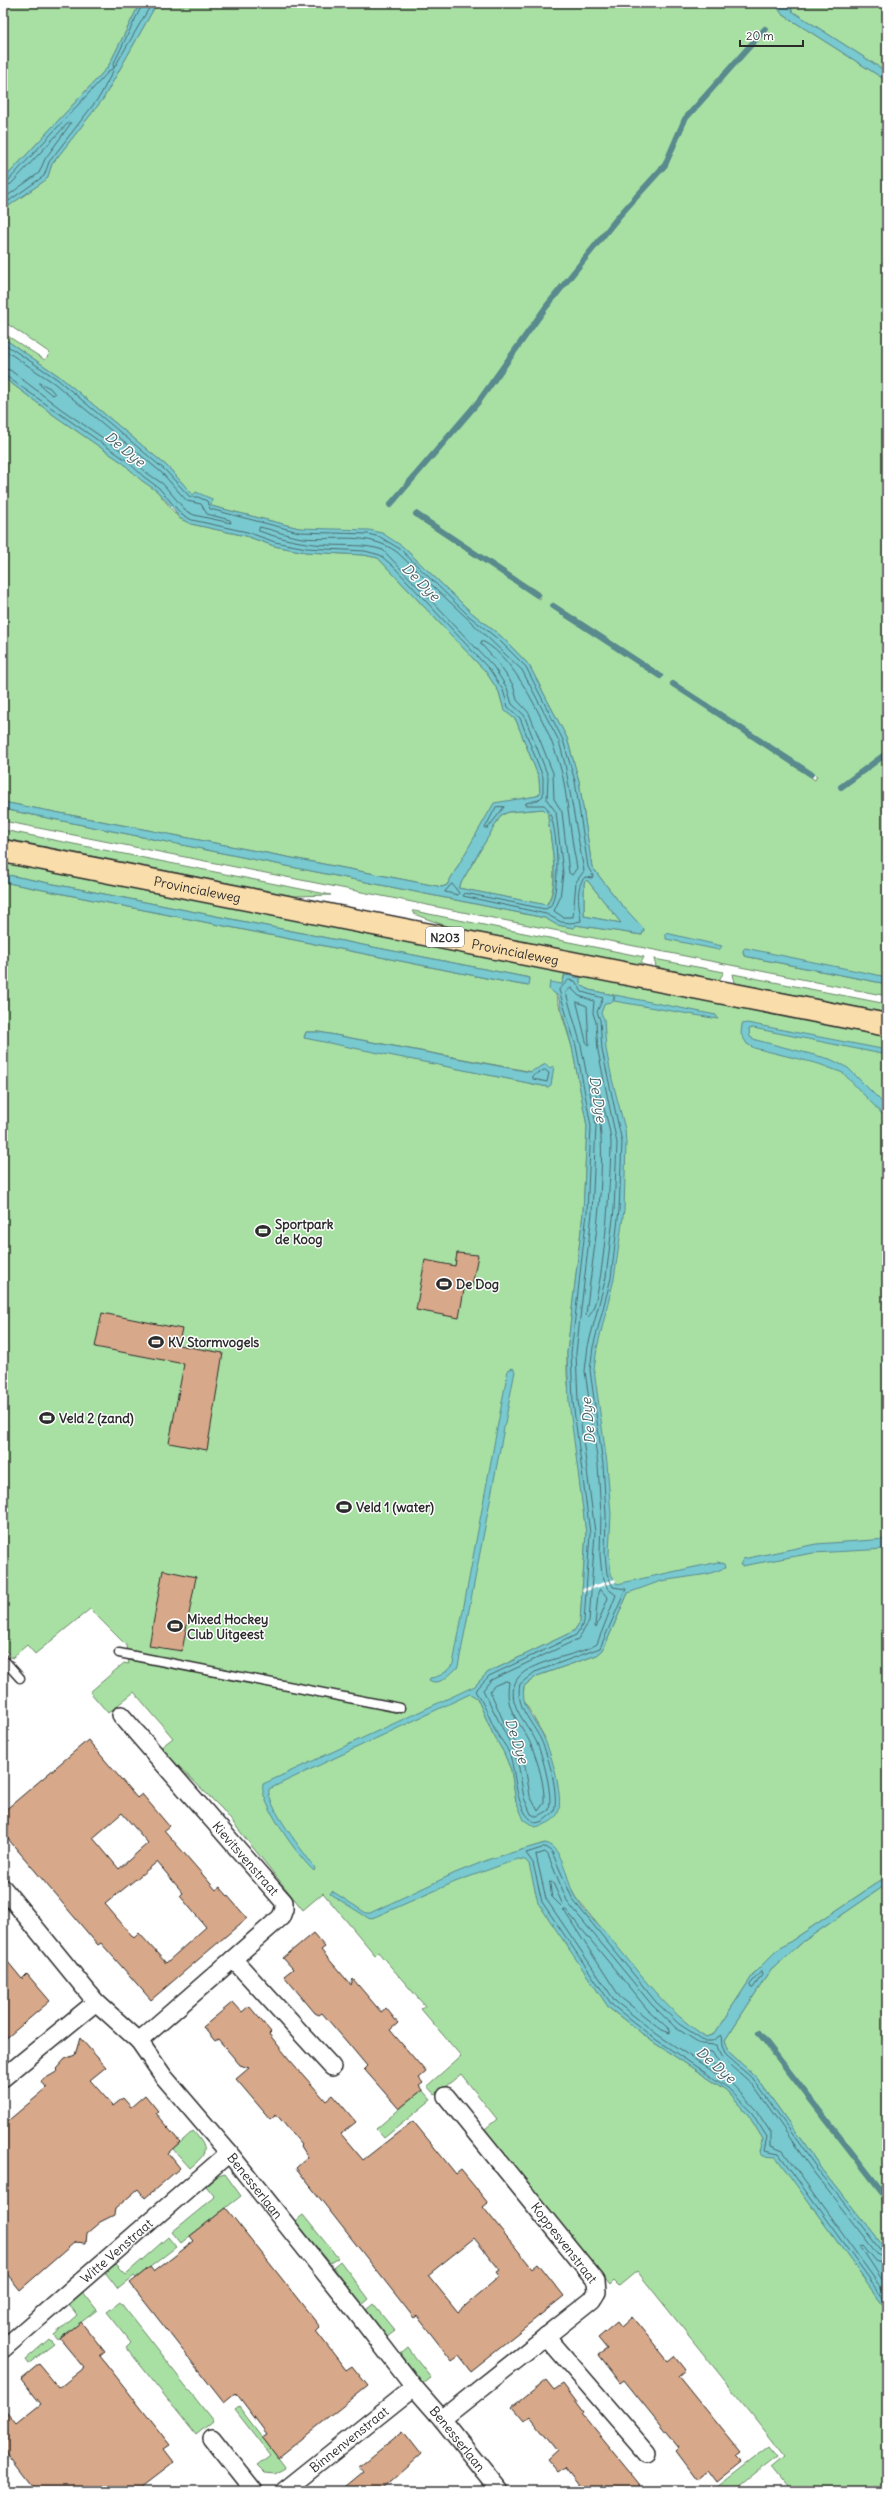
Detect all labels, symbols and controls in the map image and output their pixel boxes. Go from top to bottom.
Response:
scale bar [740,22,803,48]
text: 20 m [746,28,774,43]
water label: De Dye [101,427,150,471]
water label: De Dye [398,559,445,606]
street label: Provincialeweg [152,872,242,906]
road number: N203 [426,927,464,947]
street label: Provincialeweg [470,935,560,969]
water label: De Dye [585,1075,611,1125]
place label: Sportpark de Koog [275,1216,334,1248]
sports icon: Sportpark de Koog [254,1222,272,1240]
sports icon: De Dog [435,1275,453,1293]
place label: De Dog [456,1276,499,1293]
sports icon: KV Stormvogels [147,1333,165,1351]
place label: KV Stormvogels [168,1334,259,1351]
water label: De Dye [577,1396,599,1445]
sports icon: Veld 2 (zand) [38,1409,56,1427]
place label: Veld 2 (zand) [59,1410,134,1427]
sports icon: Veld 1 (water) [335,1498,353,1516]
place label: Veld 1 (water) [356,1499,434,1516]
place label: Mixed Hockey Club Uitgeest [187,1611,268,1643]
sports icon: Mixed Hockey Club Uitgeest [166,1617,184,1635]
water label: De Dye [501,1716,533,1767]
street label: Kievitsvenstraat [209,1818,283,1899]
water label: De Dye [693,2043,740,2088]
street label: Benesserlaan [224,2149,287,2223]
street label: Koppesvenstraat [527,2199,601,2287]
street label: Witte Venstraat [77,2214,156,2287]
street label: Binnenvenstraat [306,2402,392,2476]
street label: Benesserlaan [426,2402,490,2475]

